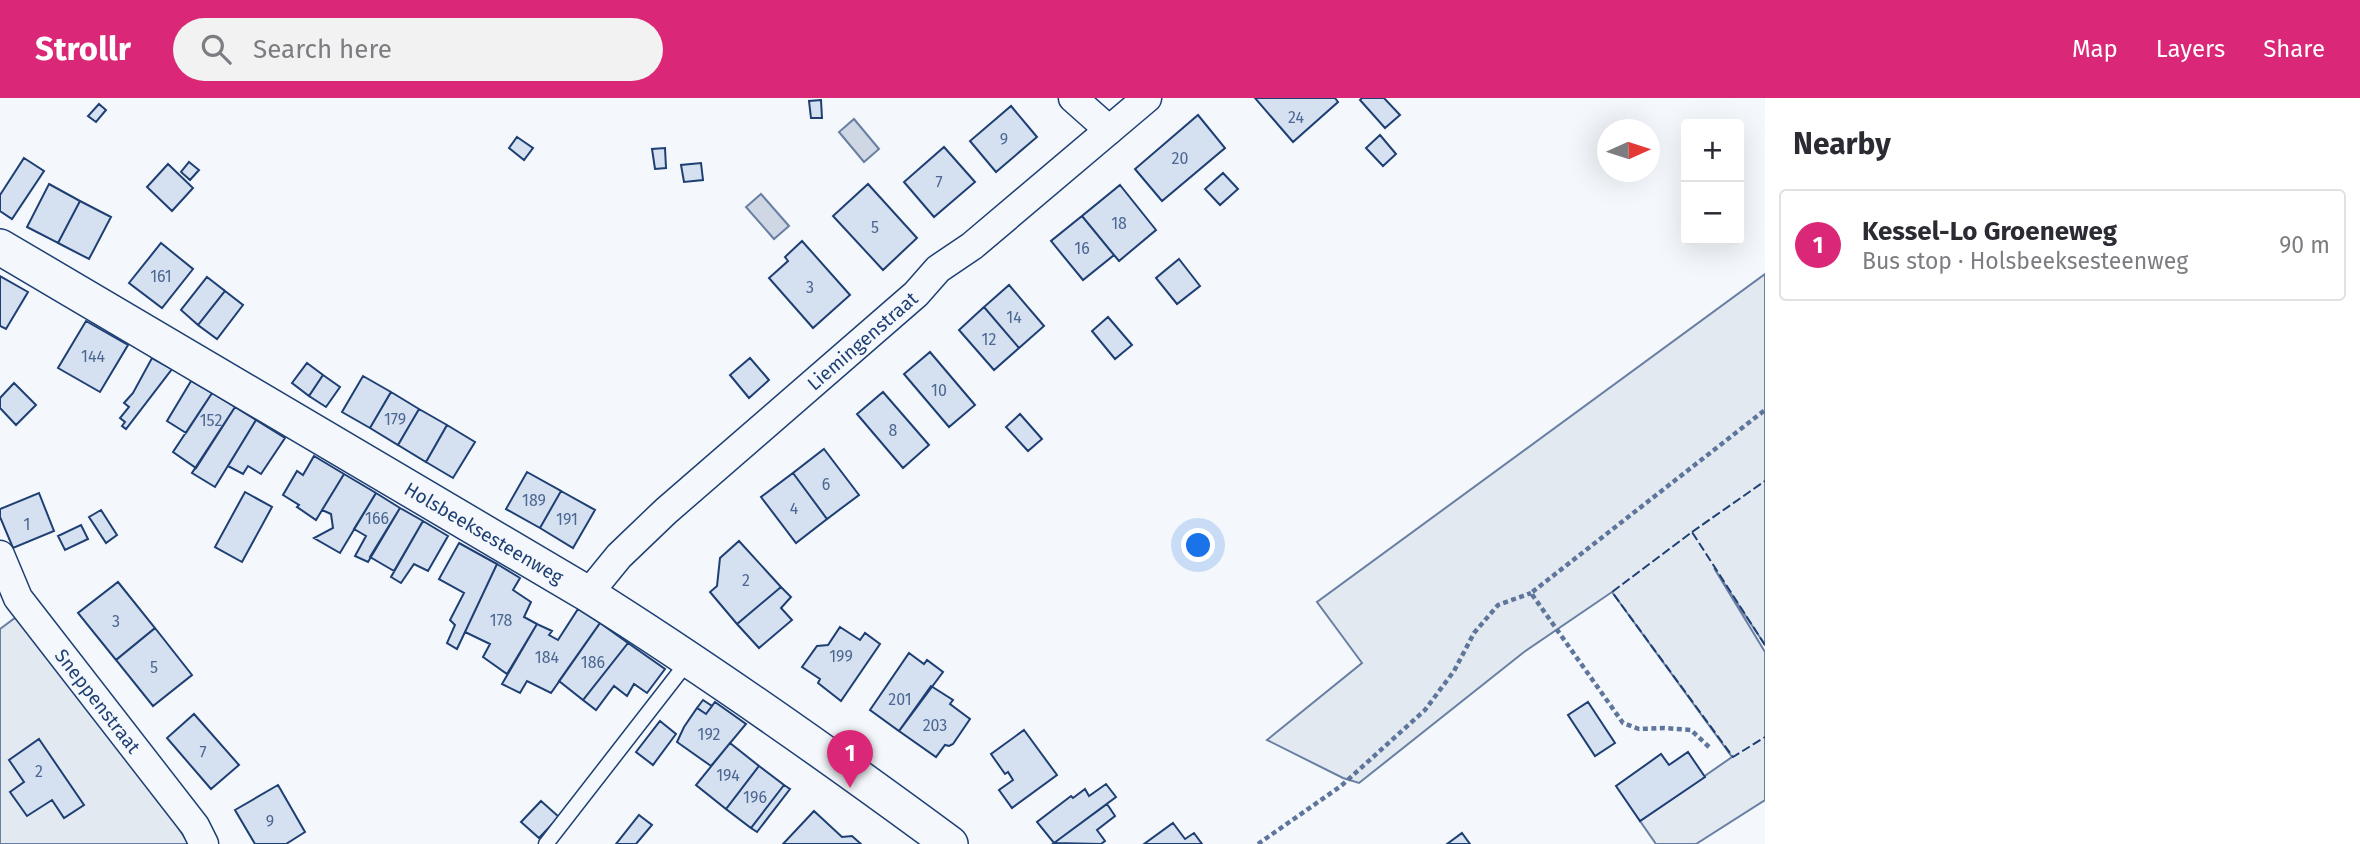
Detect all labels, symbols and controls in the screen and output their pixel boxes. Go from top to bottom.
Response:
search box [173,18,663,81]
text: Strollr [35,29,131,69]
icon: search [197,30,235,68]
text: Search here [253,34,392,65]
text: Map [2072,35,2118,63]
text: Layers [2156,35,2225,63]
text: Share [2263,35,2325,63]
house number: 24 [1288,108,1304,127]
north arrow [1597,119,1660,182]
map controls [1681,119,1744,245]
button: + [1681,119,1744,182]
text: Nearby [1793,126,1891,162]
house number: 9 [1000,130,1008,149]
house number: 20 [1172,149,1188,168]
house number: 7 [935,173,943,192]
button: − [1681,182,1744,245]
house number: 18 [1111,214,1127,233]
text: Kessel-Lo Groeneweg [1862,216,2117,247]
house number: 5 [871,218,879,237]
text: 1 [1813,231,1823,259]
text: 90 m [2279,231,2330,259]
house number: 16 [1074,239,1090,258]
text: Bus stop · Holsbeeksesteenweg [1862,247,2188,275]
house number: 161 [150,267,172,286]
house number: 3 [806,278,814,297]
street label: Liemingenstraat [803,287,923,395]
house number: 14 [1006,308,1022,327]
house number: 12 [982,330,996,349]
house number: 144 [81,347,105,366]
house number: 10 [931,381,947,400]
house number: 179 [384,410,406,429]
house number: 152 [200,411,222,430]
house number: 8 [889,421,898,440]
house number: 6 [822,475,830,494]
street label: Holsbeeksesteenweg [400,477,567,589]
house number: 189 [522,491,546,510]
house number: 4 [790,499,799,518]
house number: 166 [365,509,389,528]
house number: 191 [556,510,578,529]
house number: 1 [24,515,30,534]
your location [1181,528,1215,562]
house number: 2 [742,571,750,590]
house number: 178 [490,611,512,630]
house number: 3 [112,612,120,631]
street label: Sneppenstraat [50,645,145,758]
house number: 199 [829,647,853,666]
house number: 184 [535,648,560,667]
house number: 186 [581,653,605,672]
house number: 5 [150,658,158,677]
house number: 201 [888,690,912,709]
house number: 203 [923,716,947,735]
house number: 192 [698,725,721,744]
pin: 1 [827,730,873,788]
house number: 7 [199,743,207,762]
house number: 2 [35,762,43,781]
house number: 194 [716,766,740,785]
house number: 196 [743,788,767,807]
house number: 9 [266,812,274,831]

